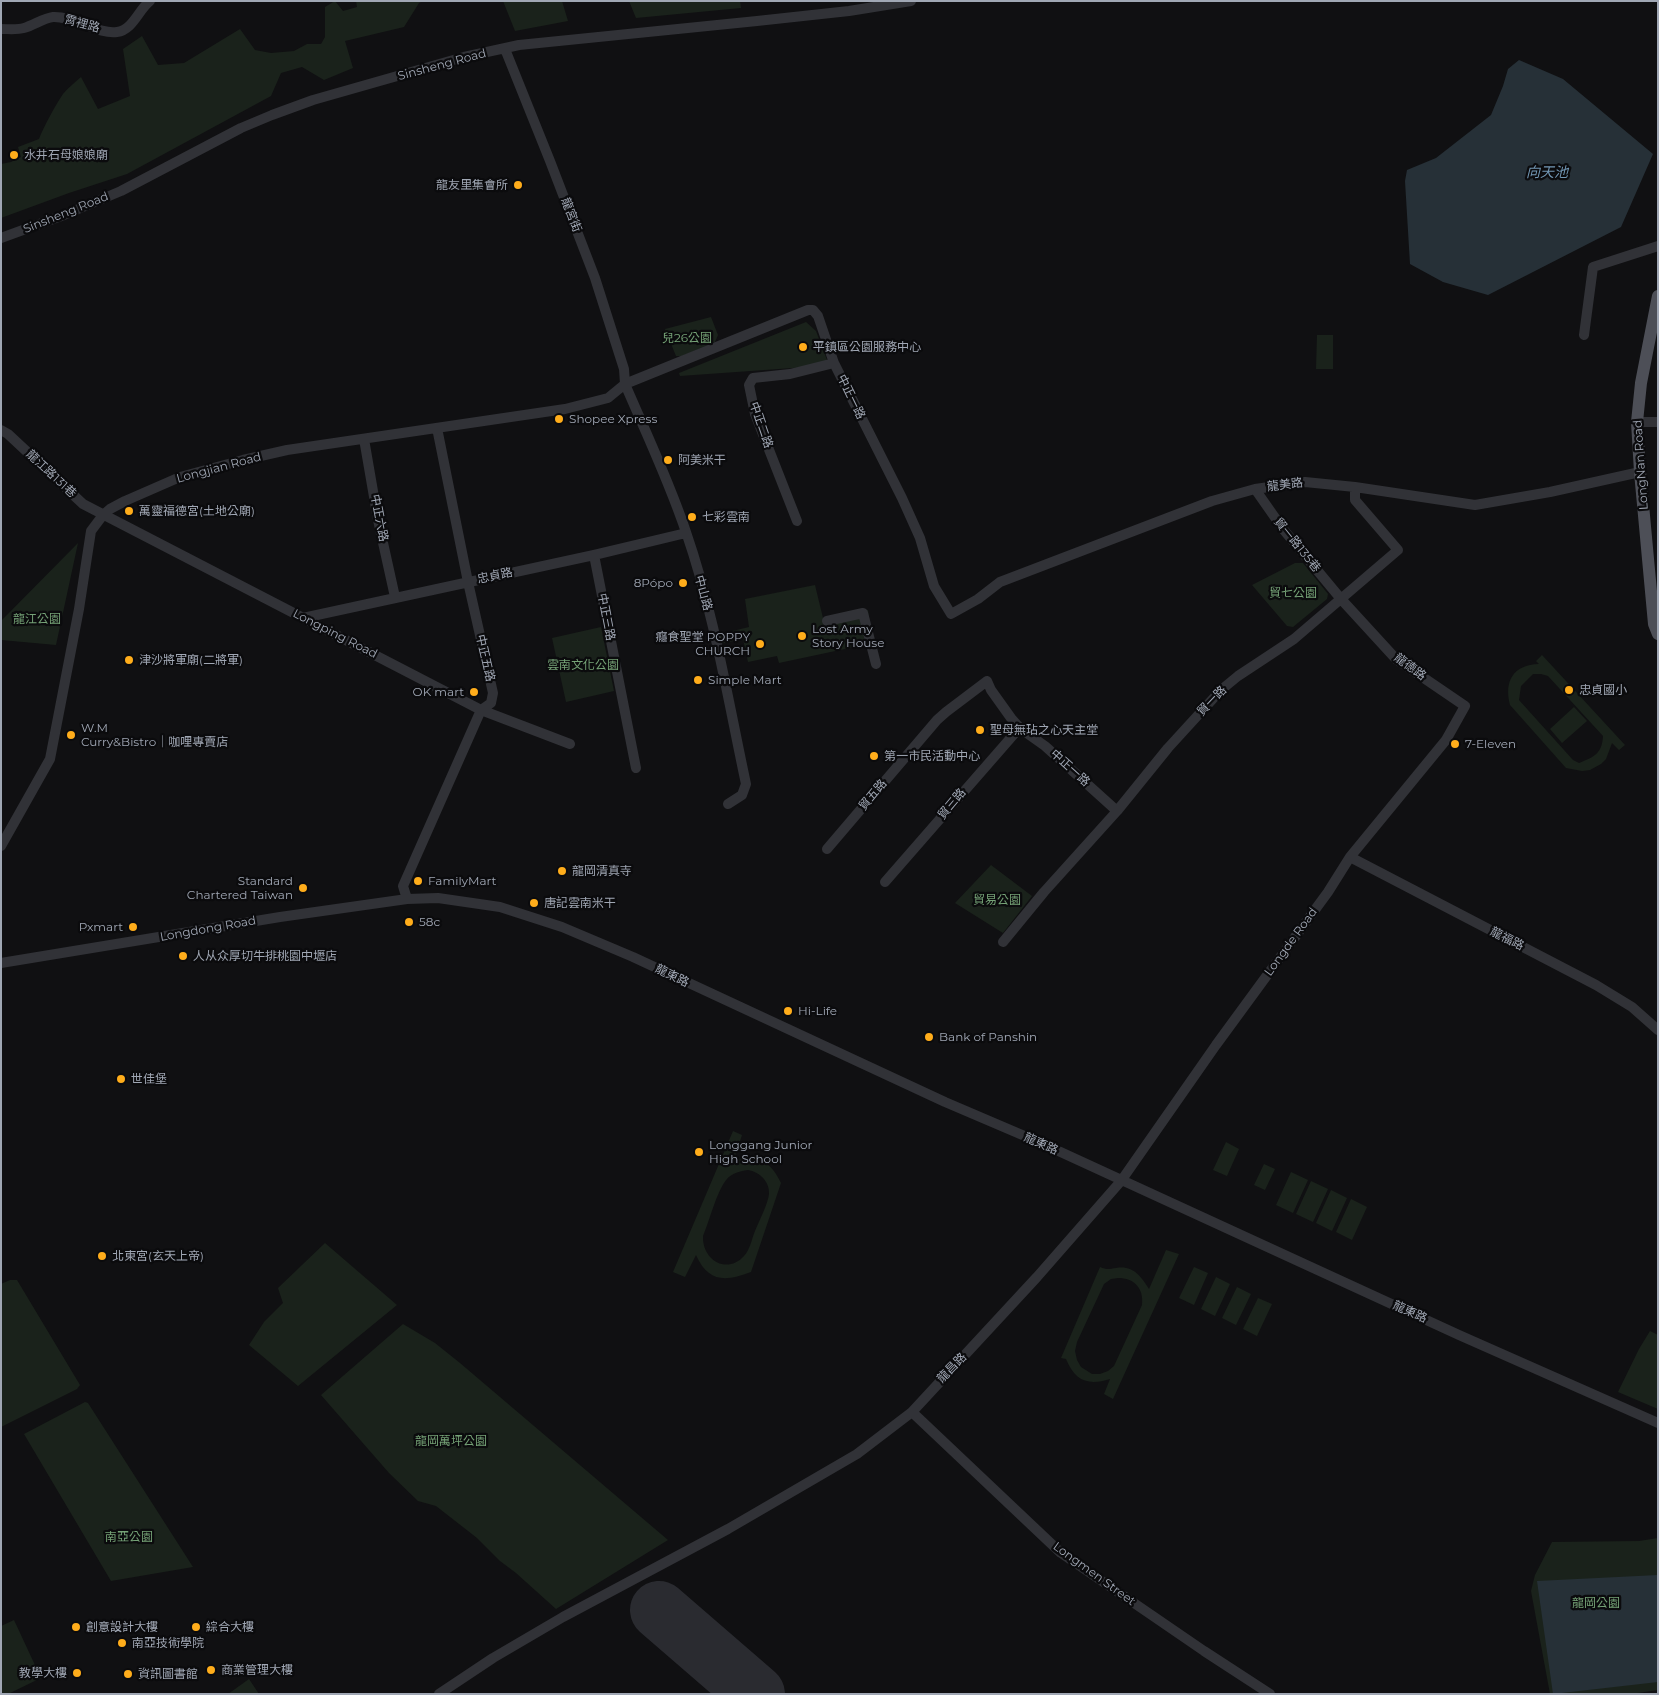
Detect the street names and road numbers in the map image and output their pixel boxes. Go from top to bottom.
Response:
street label: 霄裡路 [63,12,101,36]
street label: Sinsheng Road [396,46,488,84]
street label: Sinsheng Road [21,189,111,237]
street label: 龍宮街 [558,196,584,234]
street label: 中正一路 [834,372,868,422]
street label: 中正二路 [746,400,776,450]
street label: LongNan Road [1631,419,1651,511]
street label: 龍江路131巷 [23,447,79,501]
street label: Longjian Road [175,450,263,486]
street label: 龍美路 [1266,476,1304,494]
street label: 中正六路 [367,493,391,543]
street label: 貿一路135巷 [1271,515,1323,575]
street label: 忠貞路 [476,565,514,587]
street label: 中山路 [691,574,715,612]
street label: 中正三路 [594,592,618,642]
street label: Longping Road [290,606,380,662]
street label: 中正五路 [473,633,497,683]
street label: 龍德路 [1391,651,1429,683]
street label: 貿一路 [1194,683,1230,719]
street label: 中正一路 [1047,747,1093,789]
street label: 貿五路 [856,777,890,813]
street label: 貿三路 [935,786,969,822]
street label: Longde Road [1261,905,1321,979]
street label: Longdong Road [159,913,257,945]
street label: 龍福路 [1488,924,1526,954]
street label: 龍東路 [653,962,691,990]
street label: 龍東路 [1022,1130,1060,1158]
street label: 龍東路 [1391,1298,1429,1326]
street label: 龍昌路 [934,1350,970,1386]
street label: Longmen Street [1050,1539,1138,1609]

